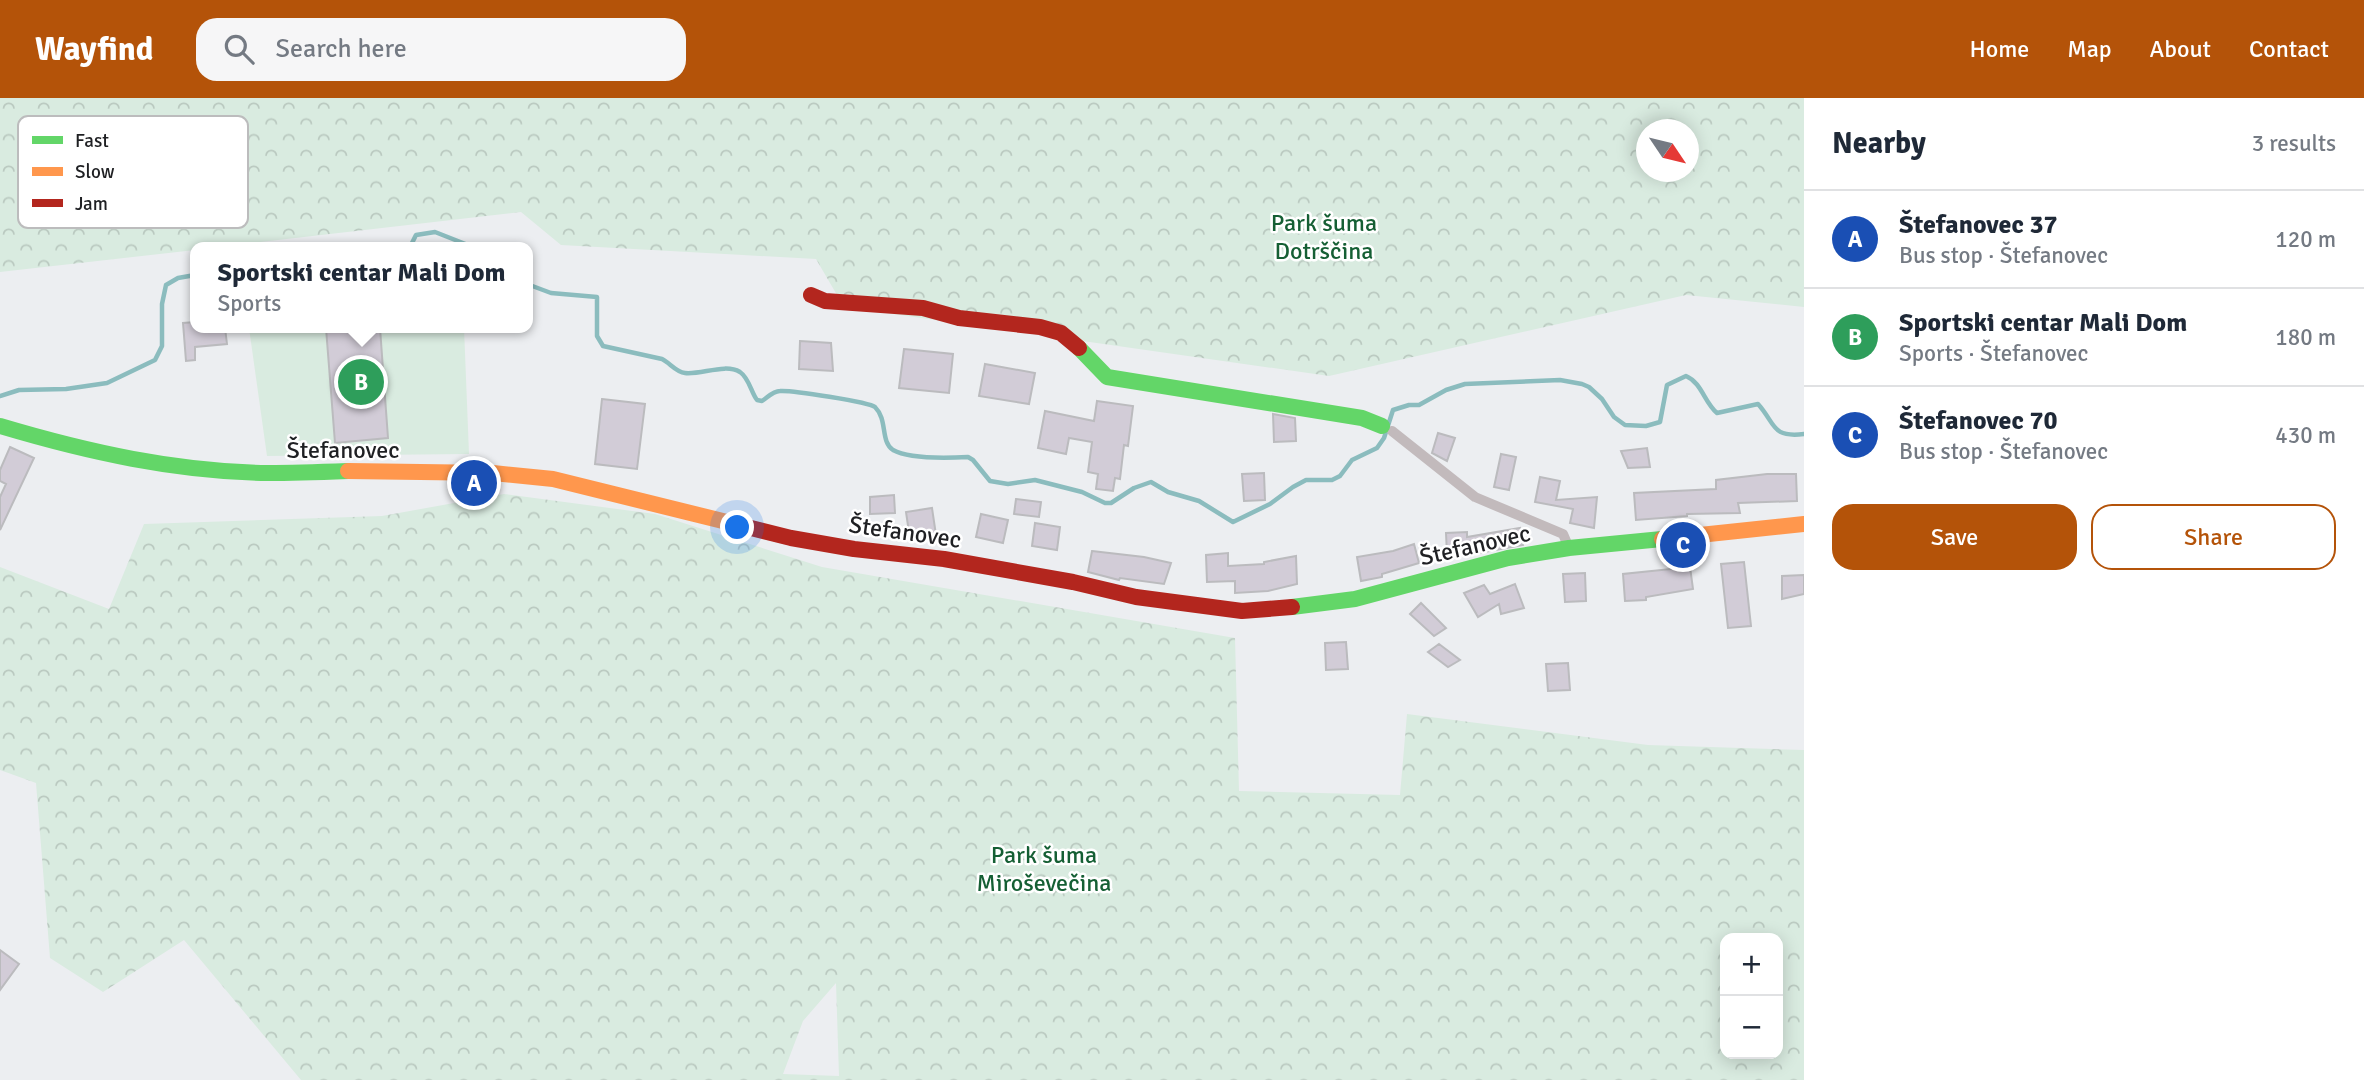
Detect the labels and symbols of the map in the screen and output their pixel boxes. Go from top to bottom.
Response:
legend [18,116,248,228]
north arrow [1636,119,1699,182]
text: Fast [75,129,109,153]
text: Slow [75,160,115,184]
text: Jam [75,192,108,216]
park label: Park šuma Dotrščina [1271,208,1377,266]
pin: B [338,356,384,408]
street label: Štefanovec [287,435,400,465]
pin: A [451,457,497,509]
street label: Štefanovec [847,509,963,555]
your location [720,510,754,544]
street label: Štefanovec [1417,518,1533,572]
pin: C [1660,519,1706,571]
park label: Park šuma Miroševečina [977,840,1111,898]

